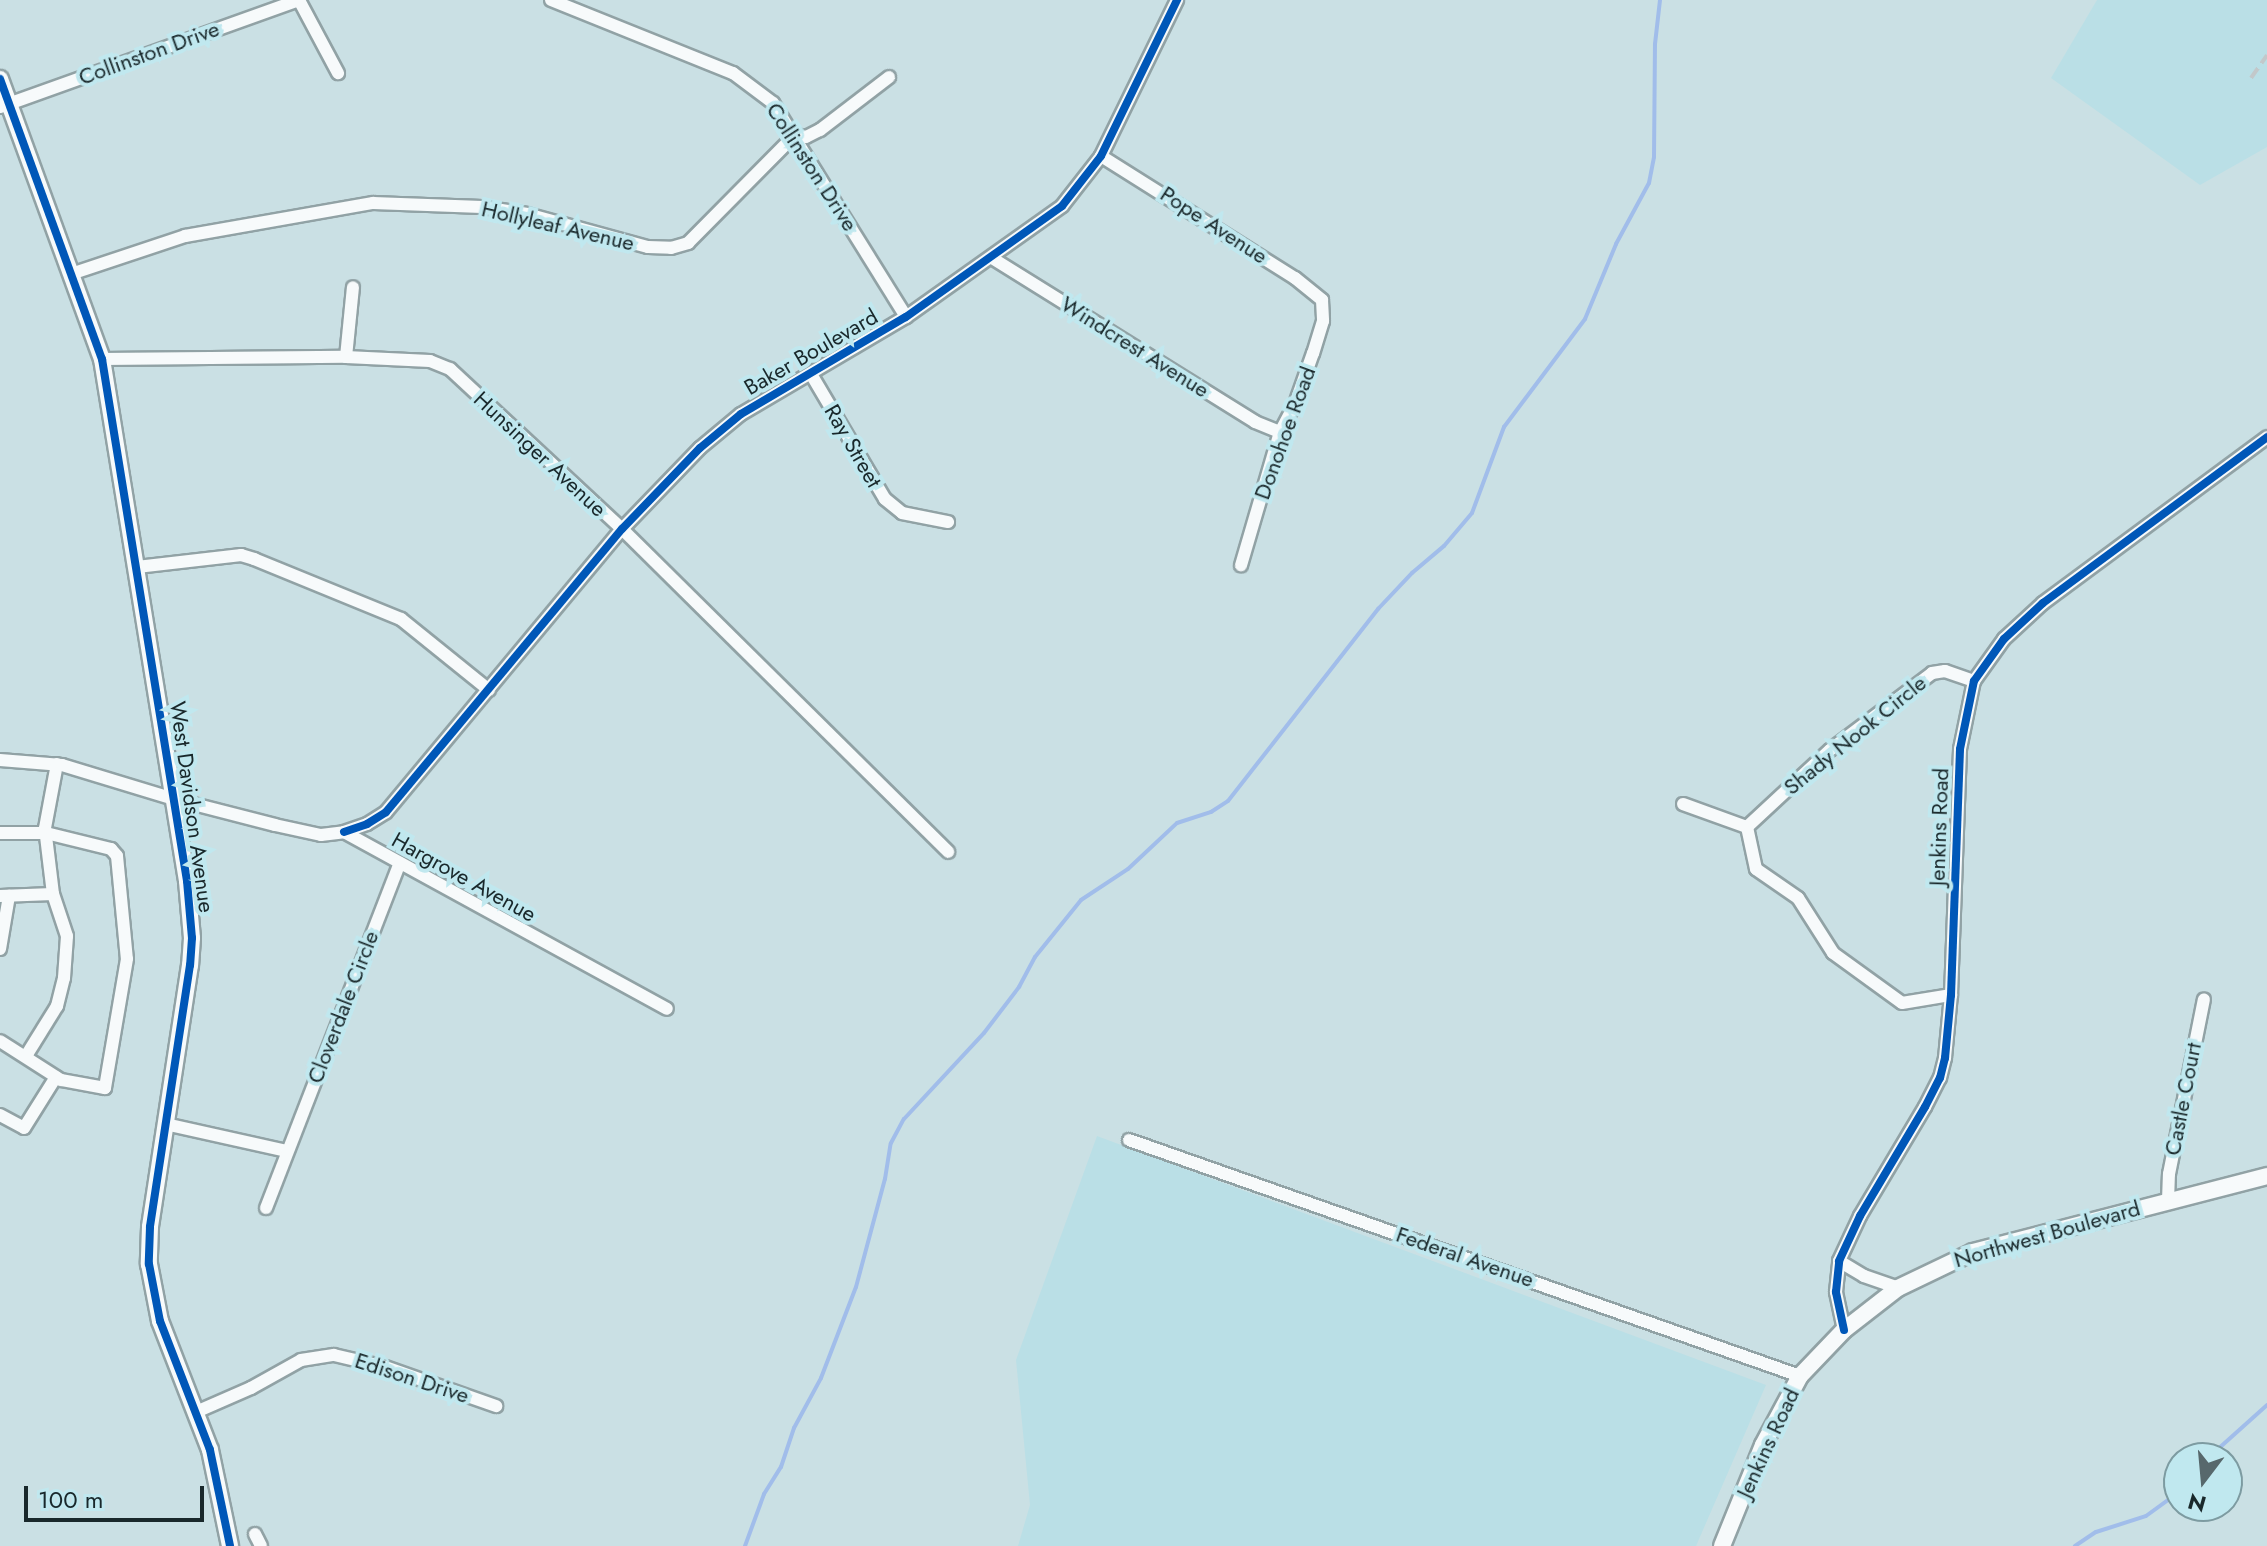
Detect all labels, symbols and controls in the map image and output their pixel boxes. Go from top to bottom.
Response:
street label: Collinston Drive [75,15,223,91]
street label: Collinston Drive [761,98,863,236]
street label: Pope Avenue [1155,181,1273,269]
street label: Hollyleaf Avenue [479,196,637,256]
street label: Windcrest Avenue [1056,291,1214,403]
street label: Baker Boulevard [739,303,883,401]
street label: Donohoe Road [1249,363,1321,503]
street label: Hunsinger Avenue [468,386,612,522]
street label: Ray Street [819,400,887,492]
street label: Shady Nook Circle [1779,670,1931,800]
street label: West Davidson Avenue [164,700,220,914]
street label: Jenkins Road [1924,768,1954,886]
street label: Hargrove Avenue [387,826,541,928]
street label: Cloverdale Circle [302,927,384,1087]
street label: Castle Court [2159,1040,2207,1158]
street label: Northwest Boulevard [1951,1195,2143,1273]
street label: Federal Avenue [1393,1221,1537,1293]
street label: Edison Drive [352,1347,472,1409]
street label: Jenkins Road [1731,1384,1805,1502]
north arrow [2163,1442,2243,1522]
scale bar [28,1470,208,1520]
text: 100 m [38,1482,104,1517]
text: N [2184,1485,2210,1521]

